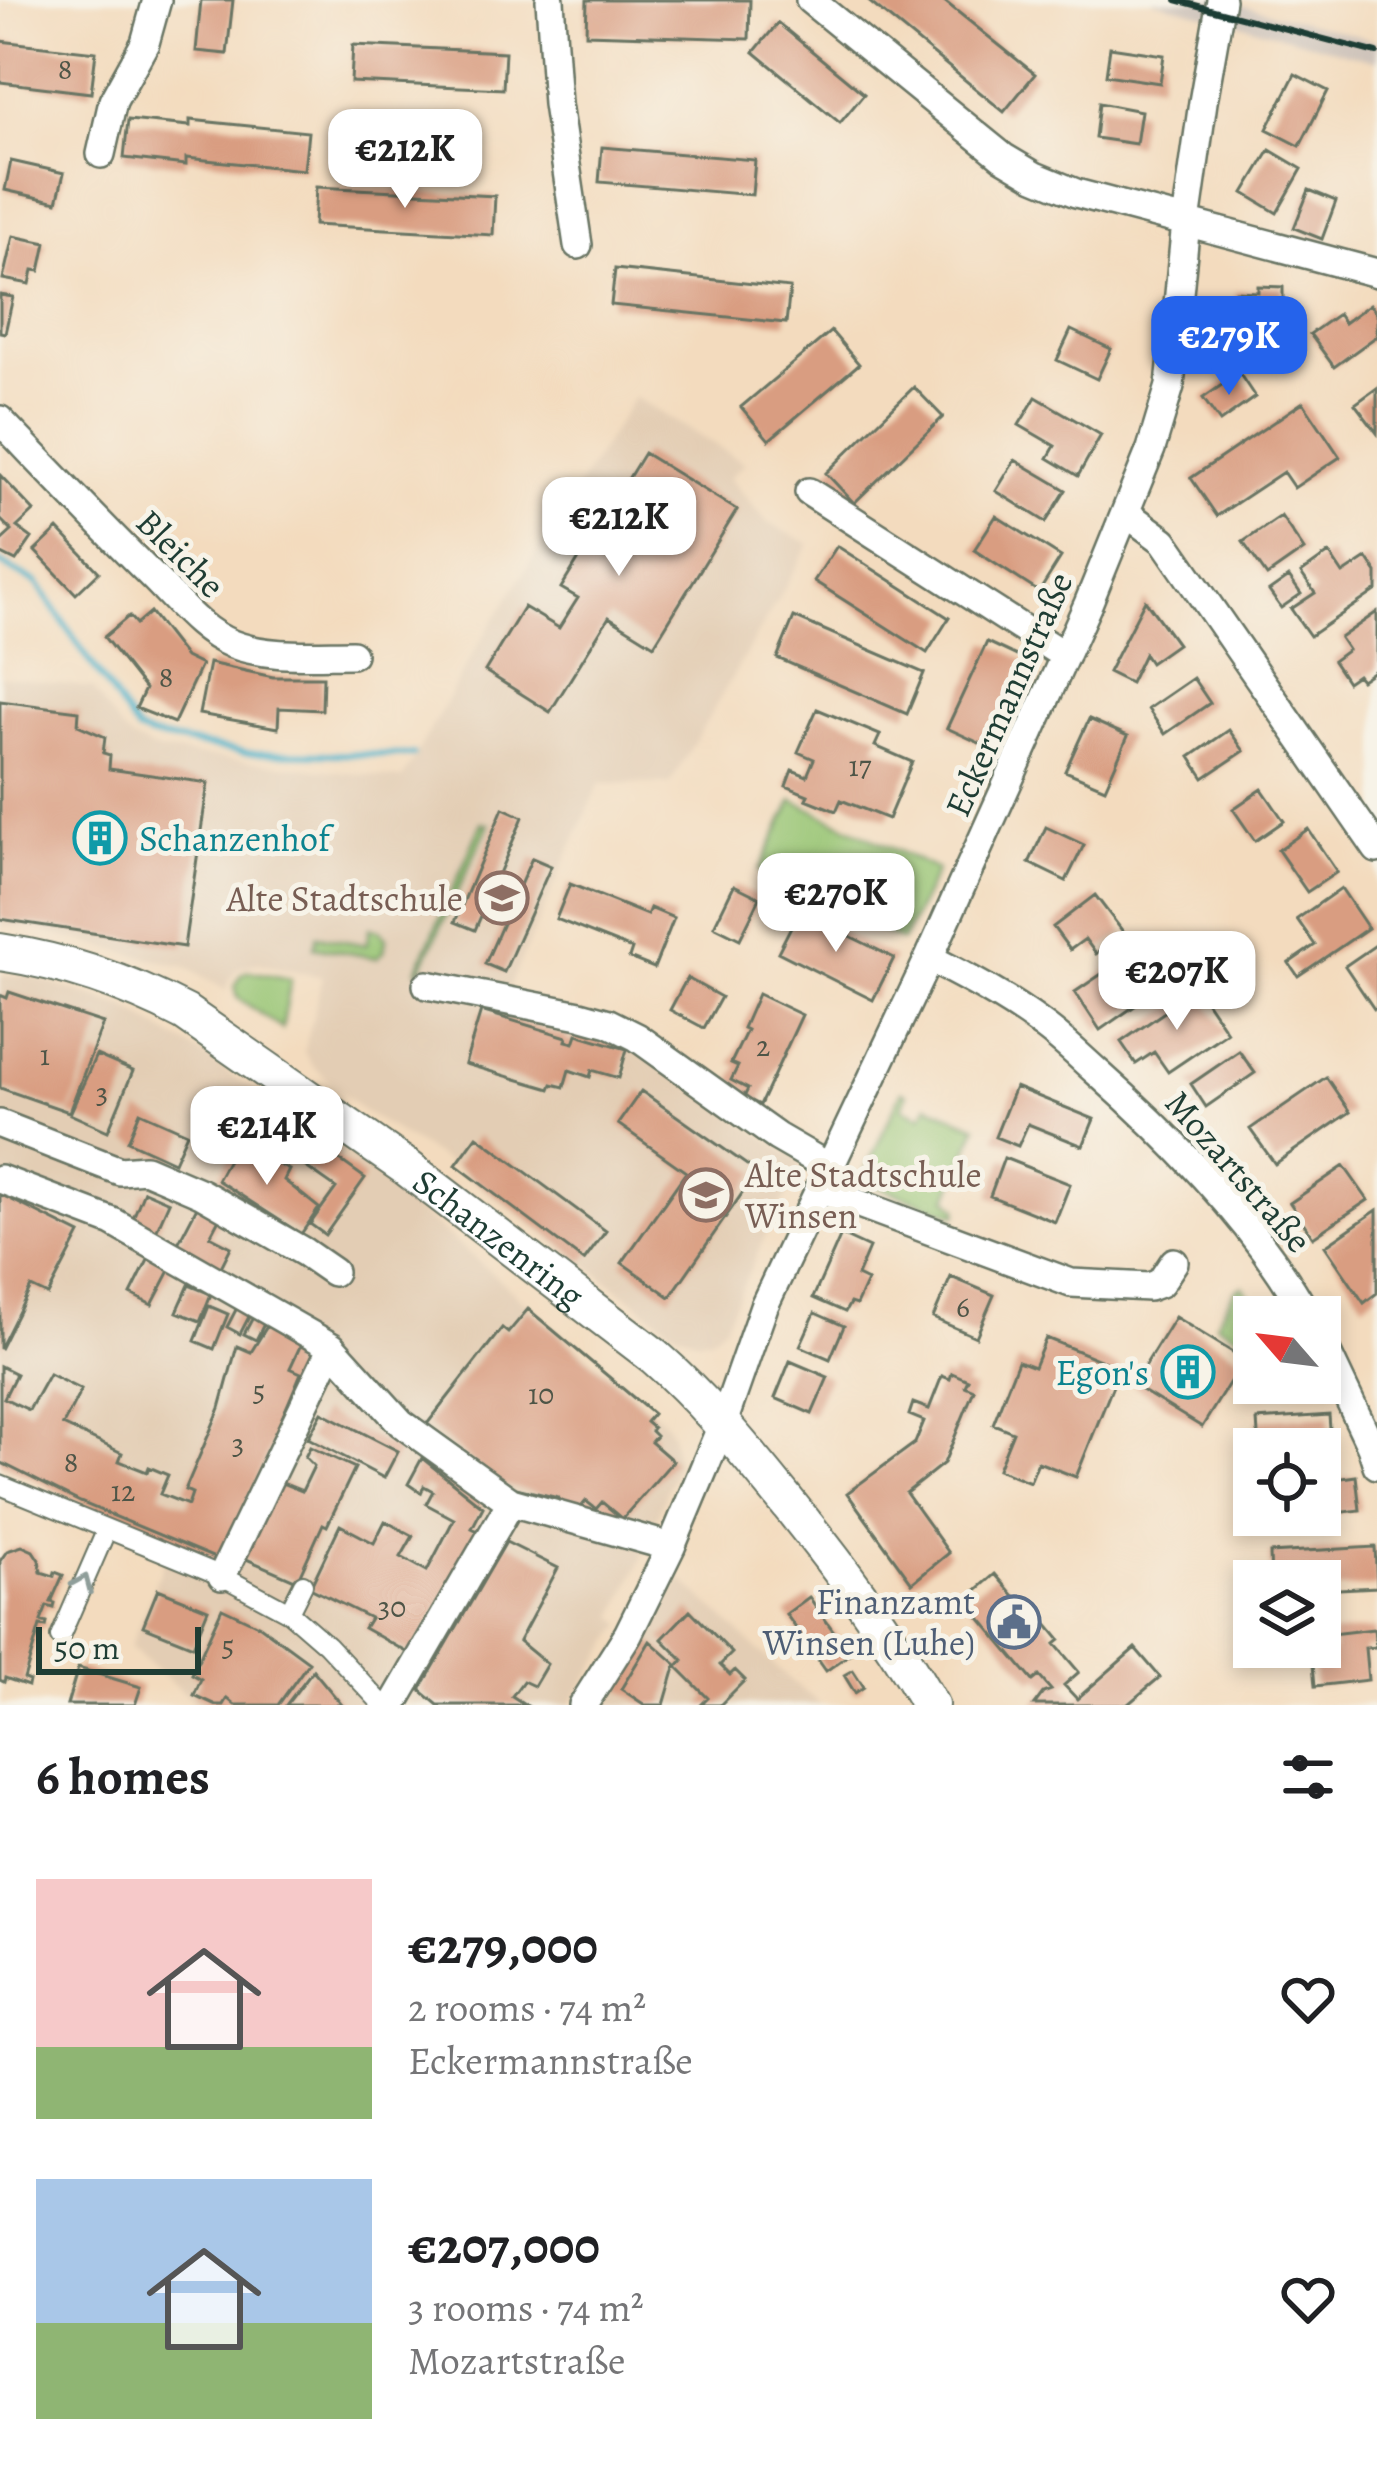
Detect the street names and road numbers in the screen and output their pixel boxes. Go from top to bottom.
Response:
street label: Bleiche [125,498,236,609]
street label: Eckermannstraße [933,564,1084,824]
street label: Mozartstraße [1154,1080,1323,1263]
street label: Schanzenring [403,1157,594,1319]

